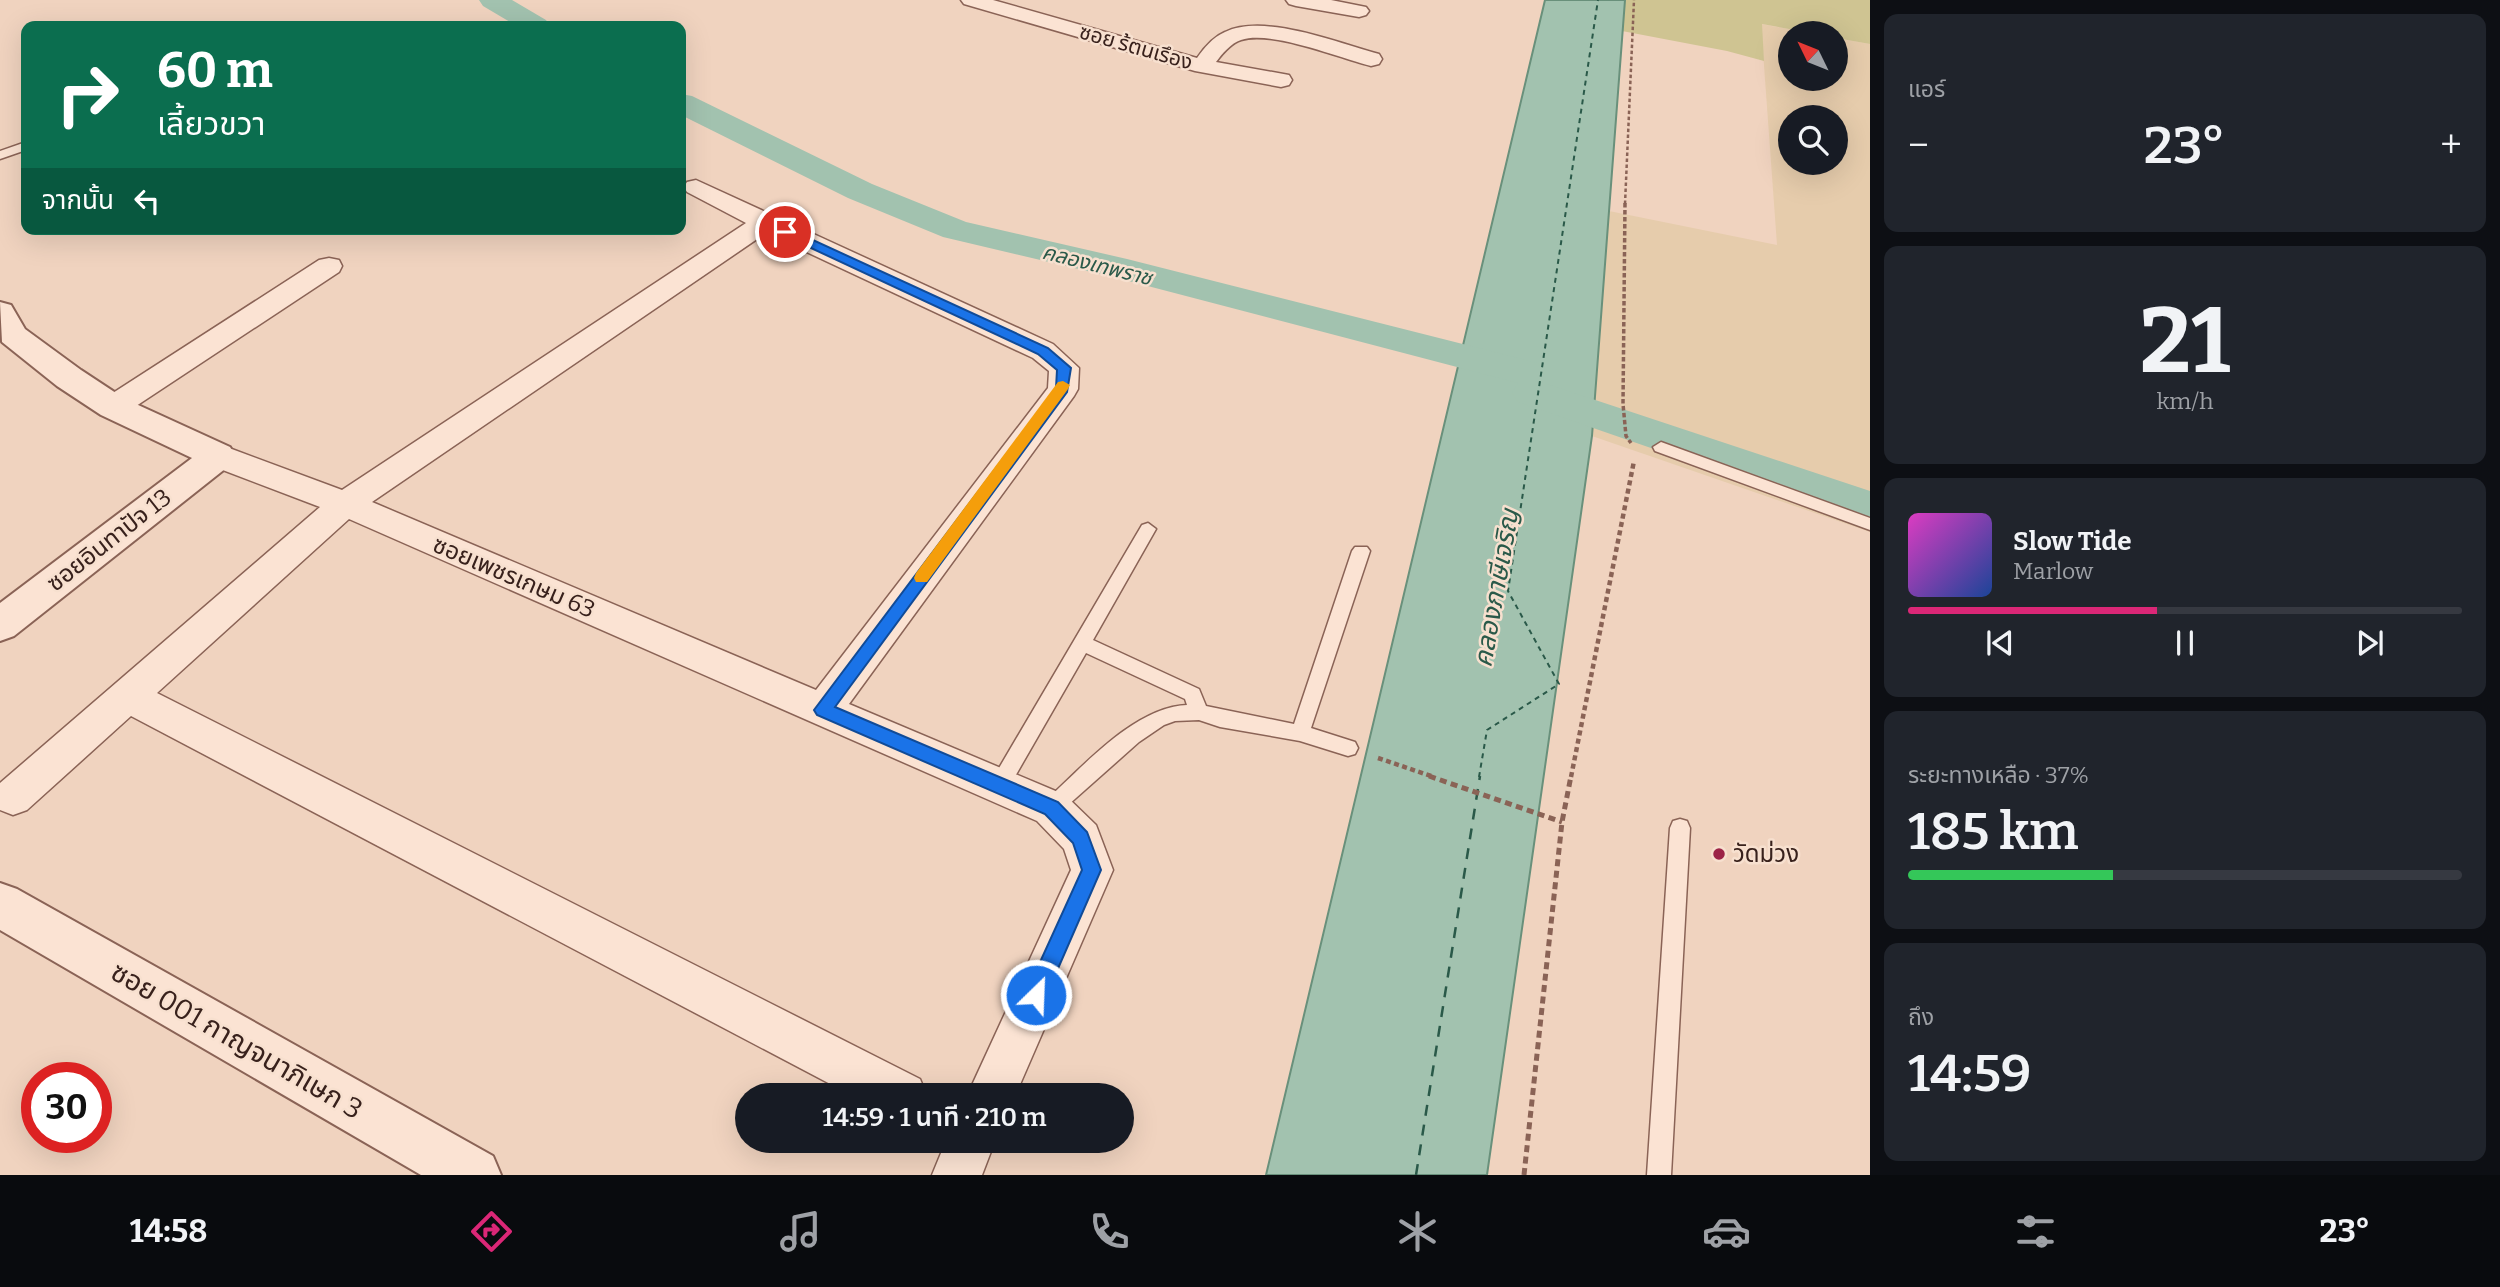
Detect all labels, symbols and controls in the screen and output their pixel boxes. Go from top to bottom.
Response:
street label: ซอย ร้ตนเรึอง [1076,18,1196,76]
north arrow [1778,21,1848,91]
map controls [1778,21,1848,175]
text: 60 m [157,41,273,100]
icon: right [42,49,133,140]
text: แอร์ [1908,75,1945,103]
text: เลี้ยวขวา [157,105,265,143]
button: search [1778,105,1848,175]
text: 23° [2144,114,2226,177]
text: − [1908,122,1929,168]
text: + [2440,122,2462,168]
icon: left [128,182,166,220]
text: จากนั้น [42,185,114,216]
pin [755,202,815,262]
icon: arrive [766,213,804,251]
water label: คลองเทพราช [1039,239,1156,292]
text: 21 [2140,287,2230,396]
text: km/h [2157,387,2213,415]
street label: ซอยอินทาปัจ 13 [41,483,177,597]
water label: คลองภาษีเจริญ [1467,505,1526,669]
text: Slow Tide [2013,526,2132,557]
street label: ซอยเพชรเกษม 63 [429,530,599,624]
text: Marlow [2013,557,2093,585]
icon: previous [1981,624,2019,662]
icon: pause [2166,624,2204,662]
icon: next [2351,624,2389,662]
text: ระยะทางเหลือ · 37% [1908,761,2089,789]
text: 185 km [1908,800,2079,863]
place label: วัดม่วง [1733,840,1799,868]
marker: วัดม่วง [1711,846,1727,862]
street label: ซอย 001 กาญจนาภิเษก 3 [105,955,368,1126]
position arrow [999,958,1073,1032]
text: ถึง [1908,1003,1934,1031]
text: 14:59 [1908,1042,2031,1105]
speed limit sign: 30 [21,1062,112,1153]
text: 14:59 · 1 นาที · 210 m [822,1102,1047,1133]
icon: directions [467,1207,516,1256]
icon: music [776,1207,825,1256]
icon: phone [1085,1207,1134,1256]
icon: climate [1393,1207,1442,1256]
icon: car [1702,1207,1751,1256]
icon: filters [2011,1207,2060,1256]
text: 14:58 [130,1212,207,1250]
text: 23° [2320,1212,2370,1250]

